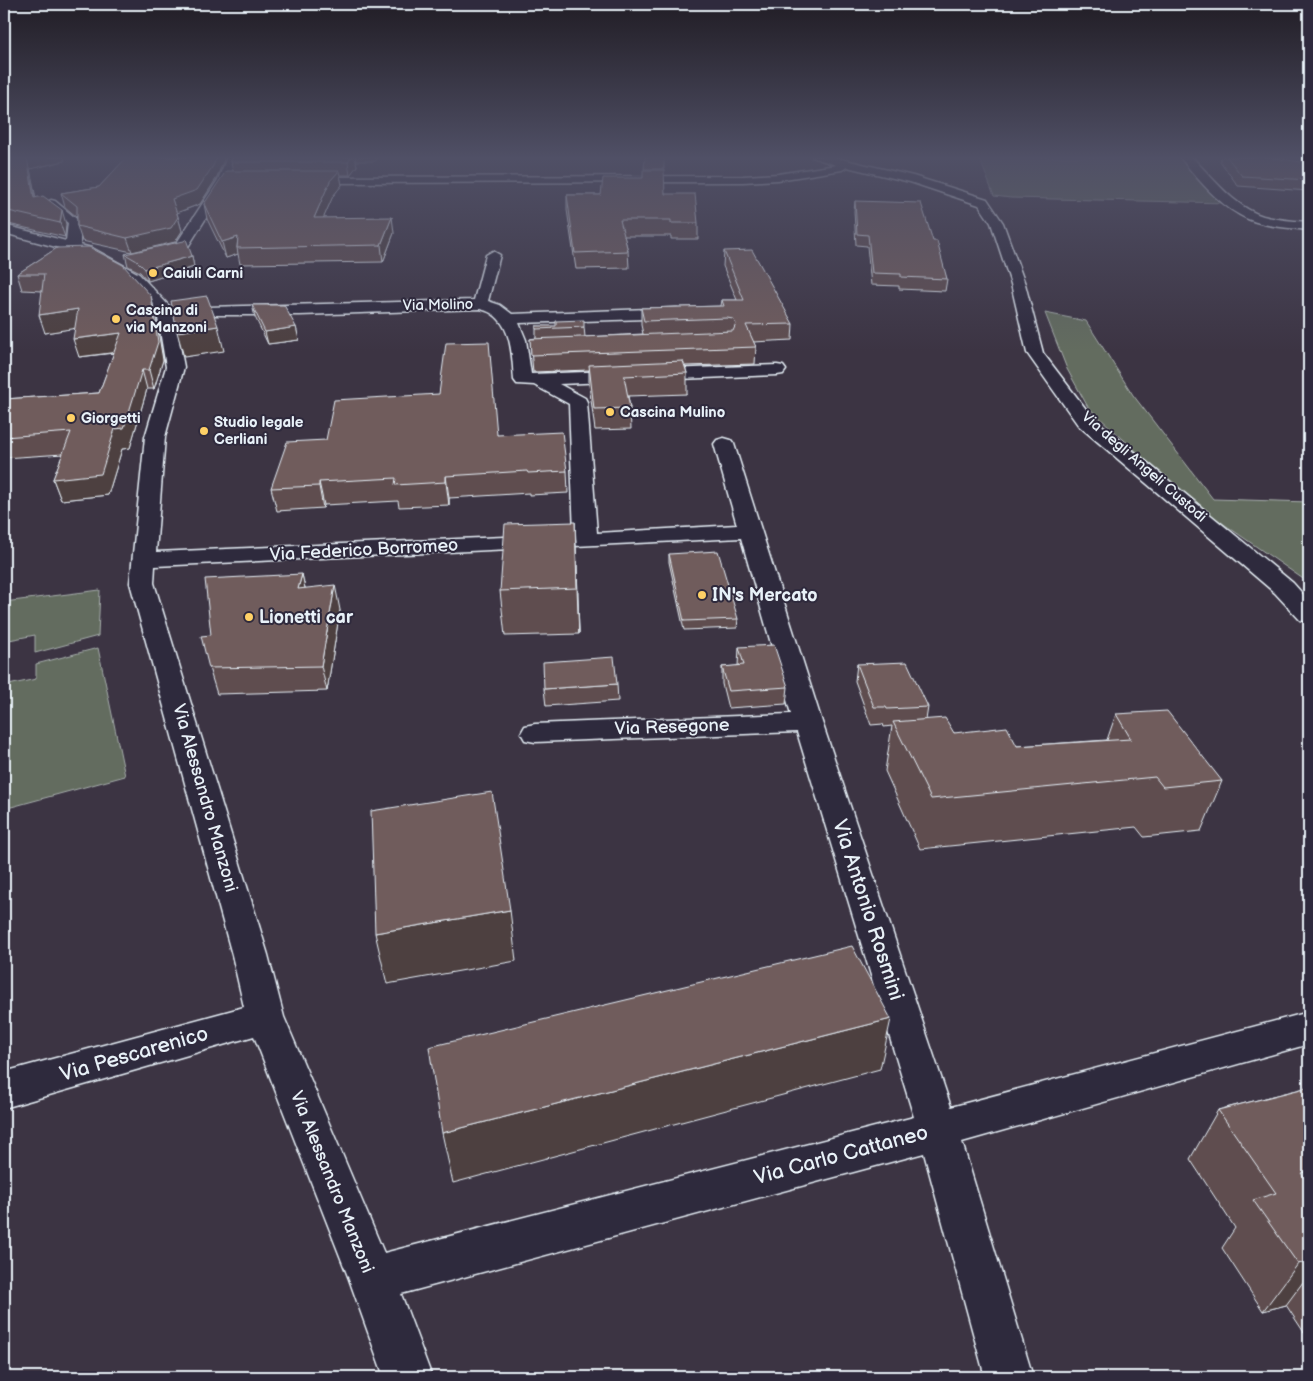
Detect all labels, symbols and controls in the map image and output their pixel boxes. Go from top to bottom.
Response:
place label: Caiuli Carni [163,264,243,283]
marker: Caiuli Carni [147,267,159,279]
street label: Via Molino [403,295,473,315]
place label: Cascina di via Manzoni [125,301,207,337]
marker: Cascina di via Manzoni [110,313,122,325]
place label: Cascina Mulino [620,403,726,422]
marker: Cascina Mulino [604,406,616,418]
street label: Via degli Angeli Custodi [1077,407,1211,527]
place label: Giorgetti [81,409,141,428]
marker: Giorgetti [65,412,77,424]
place label: Studio legale Cerliani [214,413,304,449]
marker: Studio legale Cerliani [198,425,210,437]
street label: Via Federico Borromeo [269,535,459,565]
place label: IN's Mercato [712,585,818,606]
marker: IN's Mercato [696,589,708,601]
place label: Lionetti car [259,607,354,628]
marker: Lionetti car [243,611,255,623]
street label: Via Alessandro Manzoni [168,702,242,894]
street label: Via Resegone [614,714,730,739]
street label: Via Antonio Rosmini [827,816,909,1004]
street label: Via Pescarenico [57,1021,211,1087]
street label: Via Alessandro Manzoni [286,1088,378,1276]
street label: Via Carlo Cattaneo [751,1120,931,1190]

